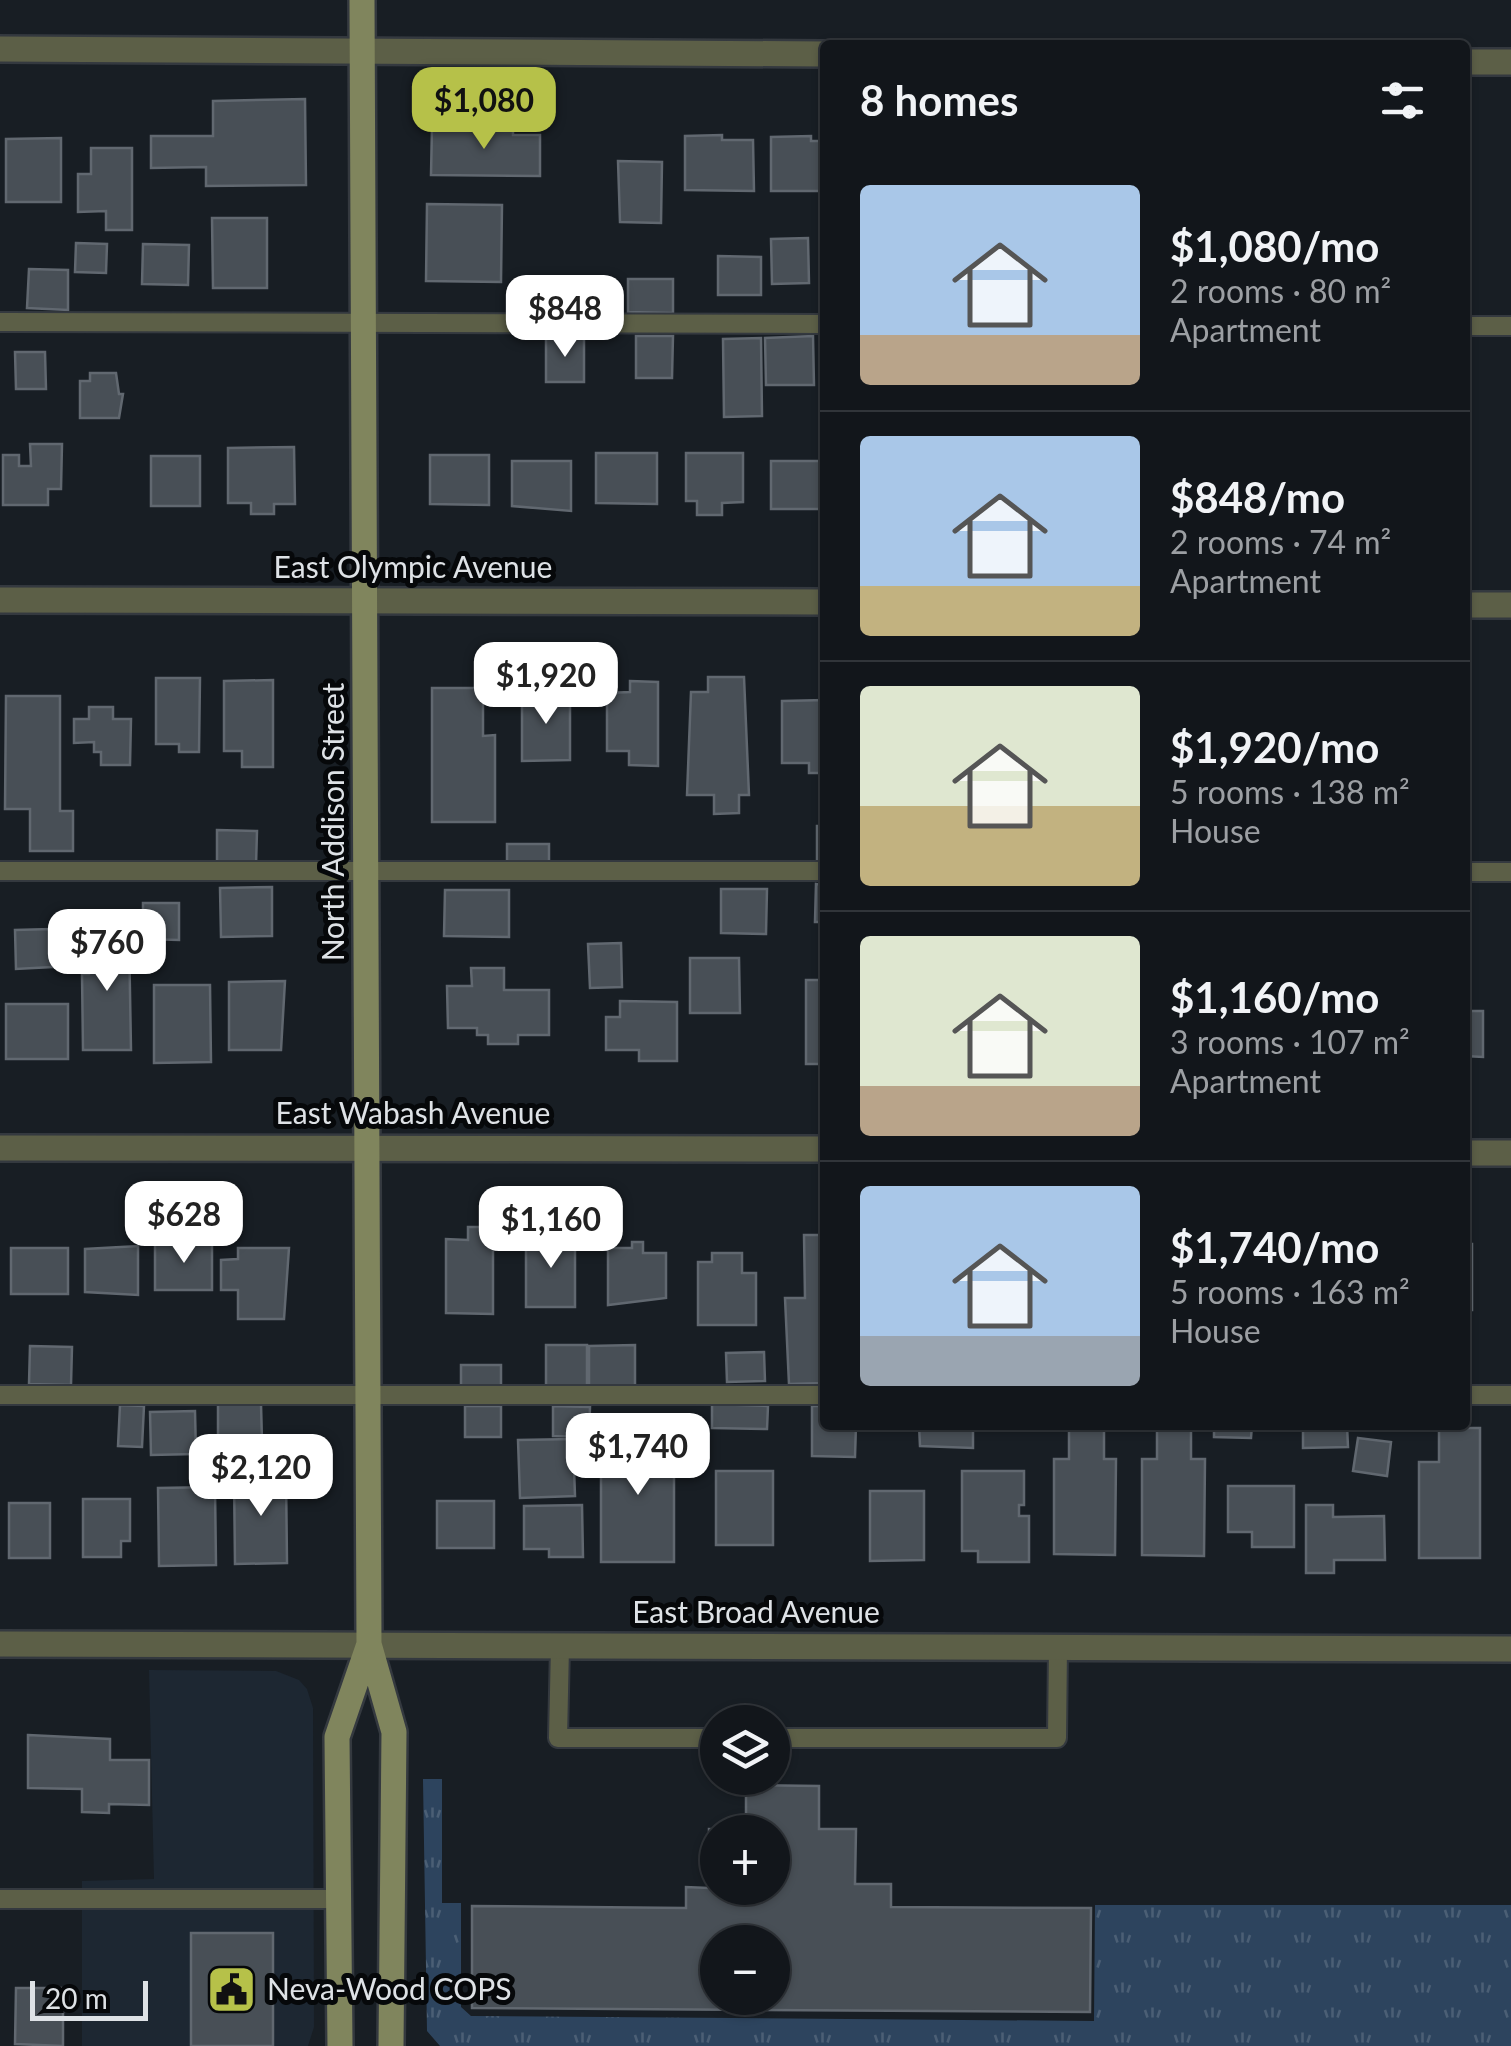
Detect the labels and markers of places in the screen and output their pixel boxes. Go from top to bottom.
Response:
pin: $1,080 [403,67,565,152]
pin: $848 [506,275,624,360]
pin: $1,920 [465,642,627,727]
pin: $760 [48,909,166,994]
pin: $628 [125,1181,243,1266]
pin: $1,160 [470,1186,632,1271]
pin: $1,740 [557,1413,719,1498]
pin: $2,120 [180,1434,342,1519]
public building icon: Neva-Wood COPS [206,1964,258,2016]
place label: Neva-Wood COPS [267,1970,511,2006]

